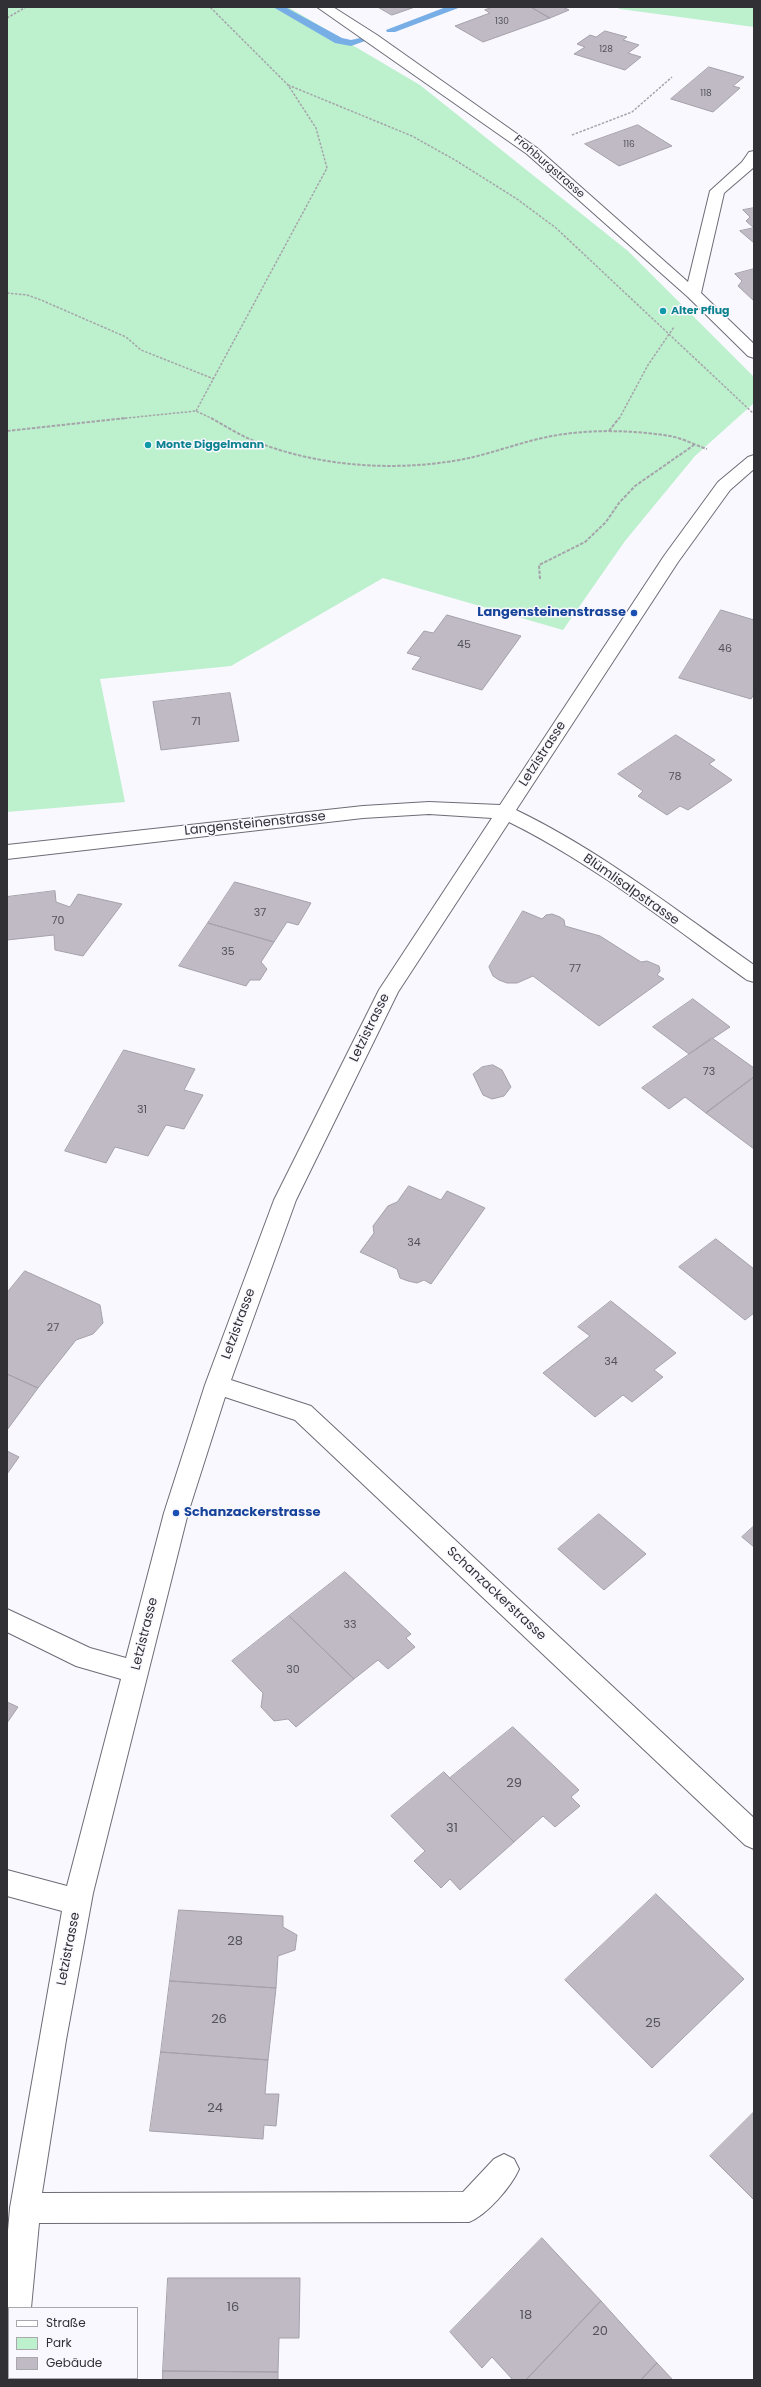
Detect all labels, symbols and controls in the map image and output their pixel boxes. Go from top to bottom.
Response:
house number: 130 [495,17,509,27]
house number: 128 [599,45,613,55]
house number: 118 [700,89,712,99]
street label: Frohburgstrasse [511,133,587,201]
house number: 116 [623,140,635,150]
place label: Alter Pflug [671,304,730,318]
marker: Alter Pflug [658,306,668,316]
place label: Monte Diggelmann [156,438,264,452]
marker: Monte Diggelmann [143,440,153,450]
place label: Langensteinenstrasse [477,605,626,621]
marker: Langensteinenstrasse [629,608,639,618]
house number: 45 [457,638,471,652]
house number: 46 [718,642,732,656]
house number: 71 [191,715,201,729]
street label: Letzistrasse [516,719,570,789]
house number: 78 [669,770,681,784]
street label: Langensteinenstrasse [183,809,327,839]
street label: Blümlisalpstrasse [580,851,682,929]
house number: 37 [254,906,266,920]
house number: 70 [52,914,64,928]
house number: 35 [221,945,235,959]
house number: 77 [569,962,581,976]
street label: Letzistrasse [347,991,393,1065]
house number: 73 [703,1065,715,1079]
house number: 31 [137,1103,147,1117]
house number: 34 [407,1236,421,1250]
street label: Letzistrasse [219,1286,259,1362]
house number: 27 [47,1321,59,1335]
house number: 34 [604,1355,618,1369]
place label: Schanzackerstrasse [184,1505,320,1521]
marker: Schanzackerstrasse [171,1508,181,1518]
street label: Schanzackerstrasse [443,1544,549,1644]
street label: Letzistrasse [128,1596,162,1672]
house number: 33 [344,1618,356,1632]
house number: 30 [286,1663,300,1677]
house number: 29 [506,1776,522,1792]
house number: 31 [446,1821,458,1837]
street label: Letzistrasse [54,1911,84,1987]
house number: 28 [227,1934,243,1950]
house number: 26 [211,2012,227,2028]
house number: 25 [645,2016,661,2032]
house number: 24 [207,2101,223,2117]
house number: 16 [227,2300,239,2316]
legend [8,2307,138,2379]
house number: 18 [520,2308,532,2324]
text: Straße [46,2314,86,2331]
house number: 20 [592,2324,608,2340]
text: Park [46,2334,72,2351]
text: Gebäude [46,2354,102,2371]

